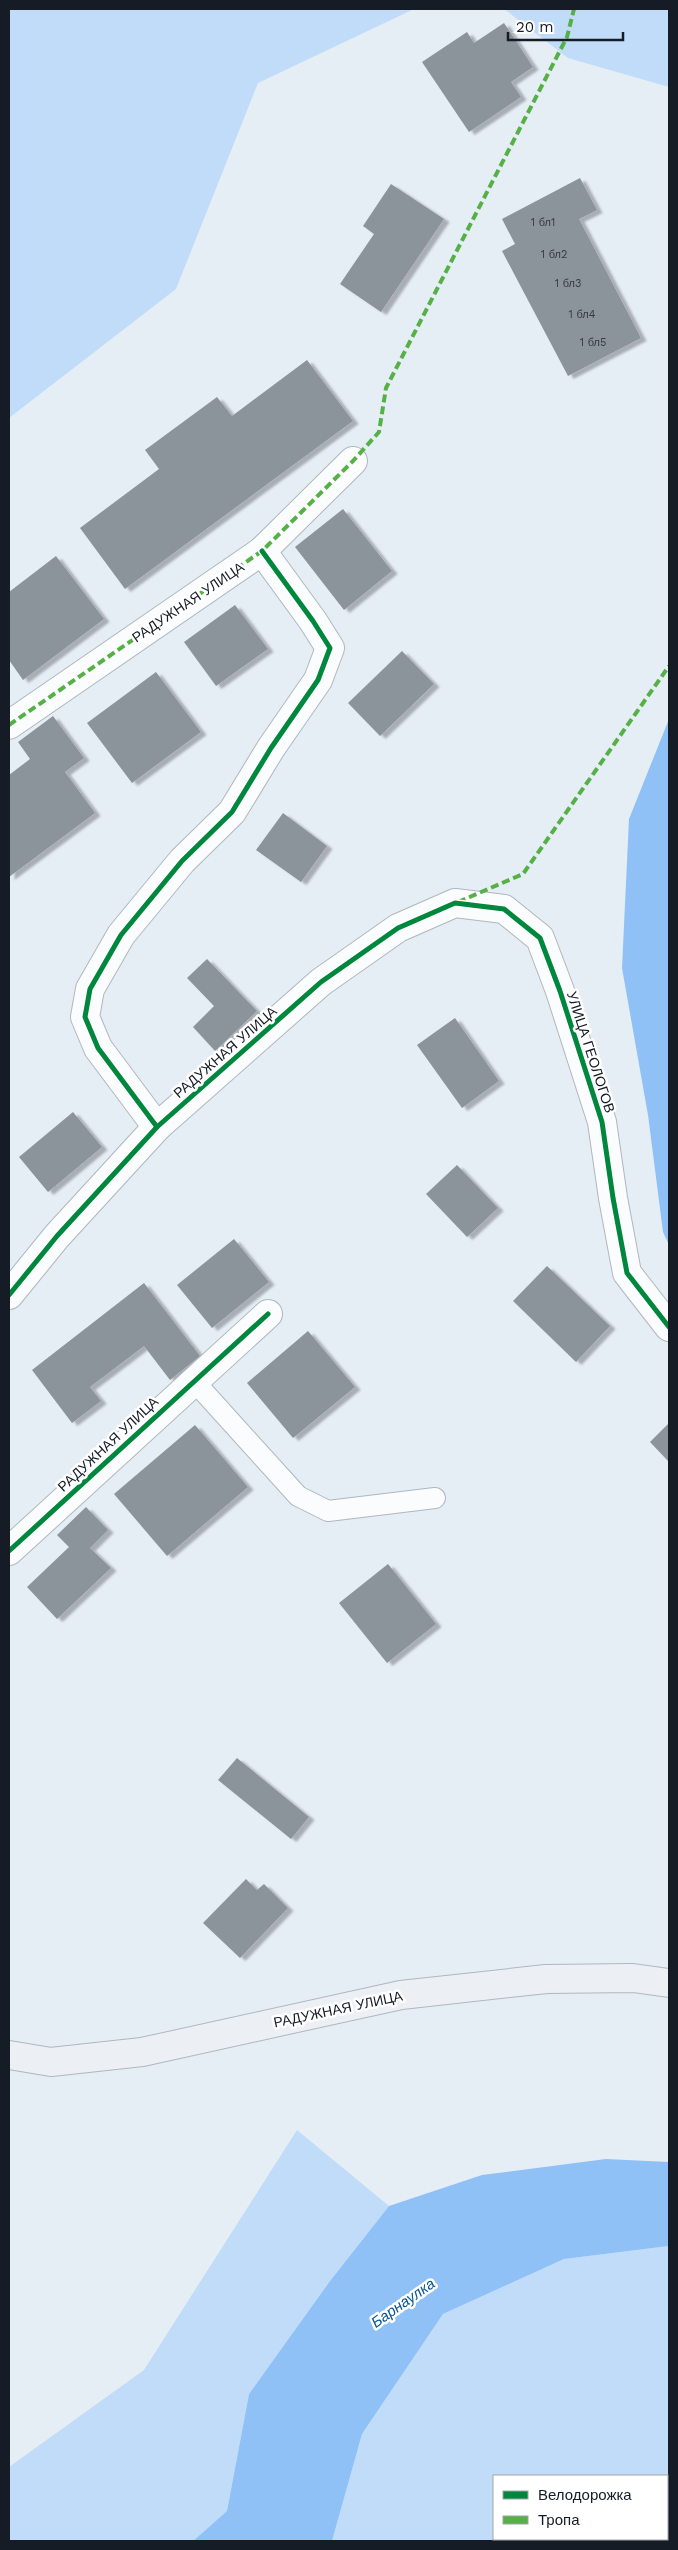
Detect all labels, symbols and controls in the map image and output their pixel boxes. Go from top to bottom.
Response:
scale bar [508,10,623,42]
text: 20 m [516,18,554,36]
house number: 1 бл1 [531,216,555,229]
house number: 1 бл2 [541,248,567,261]
house number: 1 бл3 [555,277,581,290]
house number: 1 бл4 [569,308,596,321]
house number: 1 бл5 [580,336,606,349]
street label: РАДУЖНАЯ УЛИЦА [129,558,247,645]
street label: УЛИЦА ГЕОЛОГОВ [564,989,618,1115]
street label: РАДУЖНАЯ УЛИЦА [170,1002,280,1101]
street label: РАДУЖНАЯ УЛИЦА [55,1393,162,1495]
street label: РАДУЖНАЯ УЛИЦА [272,1987,405,2030]
water label: Барнаулка [368,2274,438,2332]
legend [493,2475,668,2540]
text: Велодорожка [538,2486,632,2504]
text: Тропа [538,2511,580,2529]

